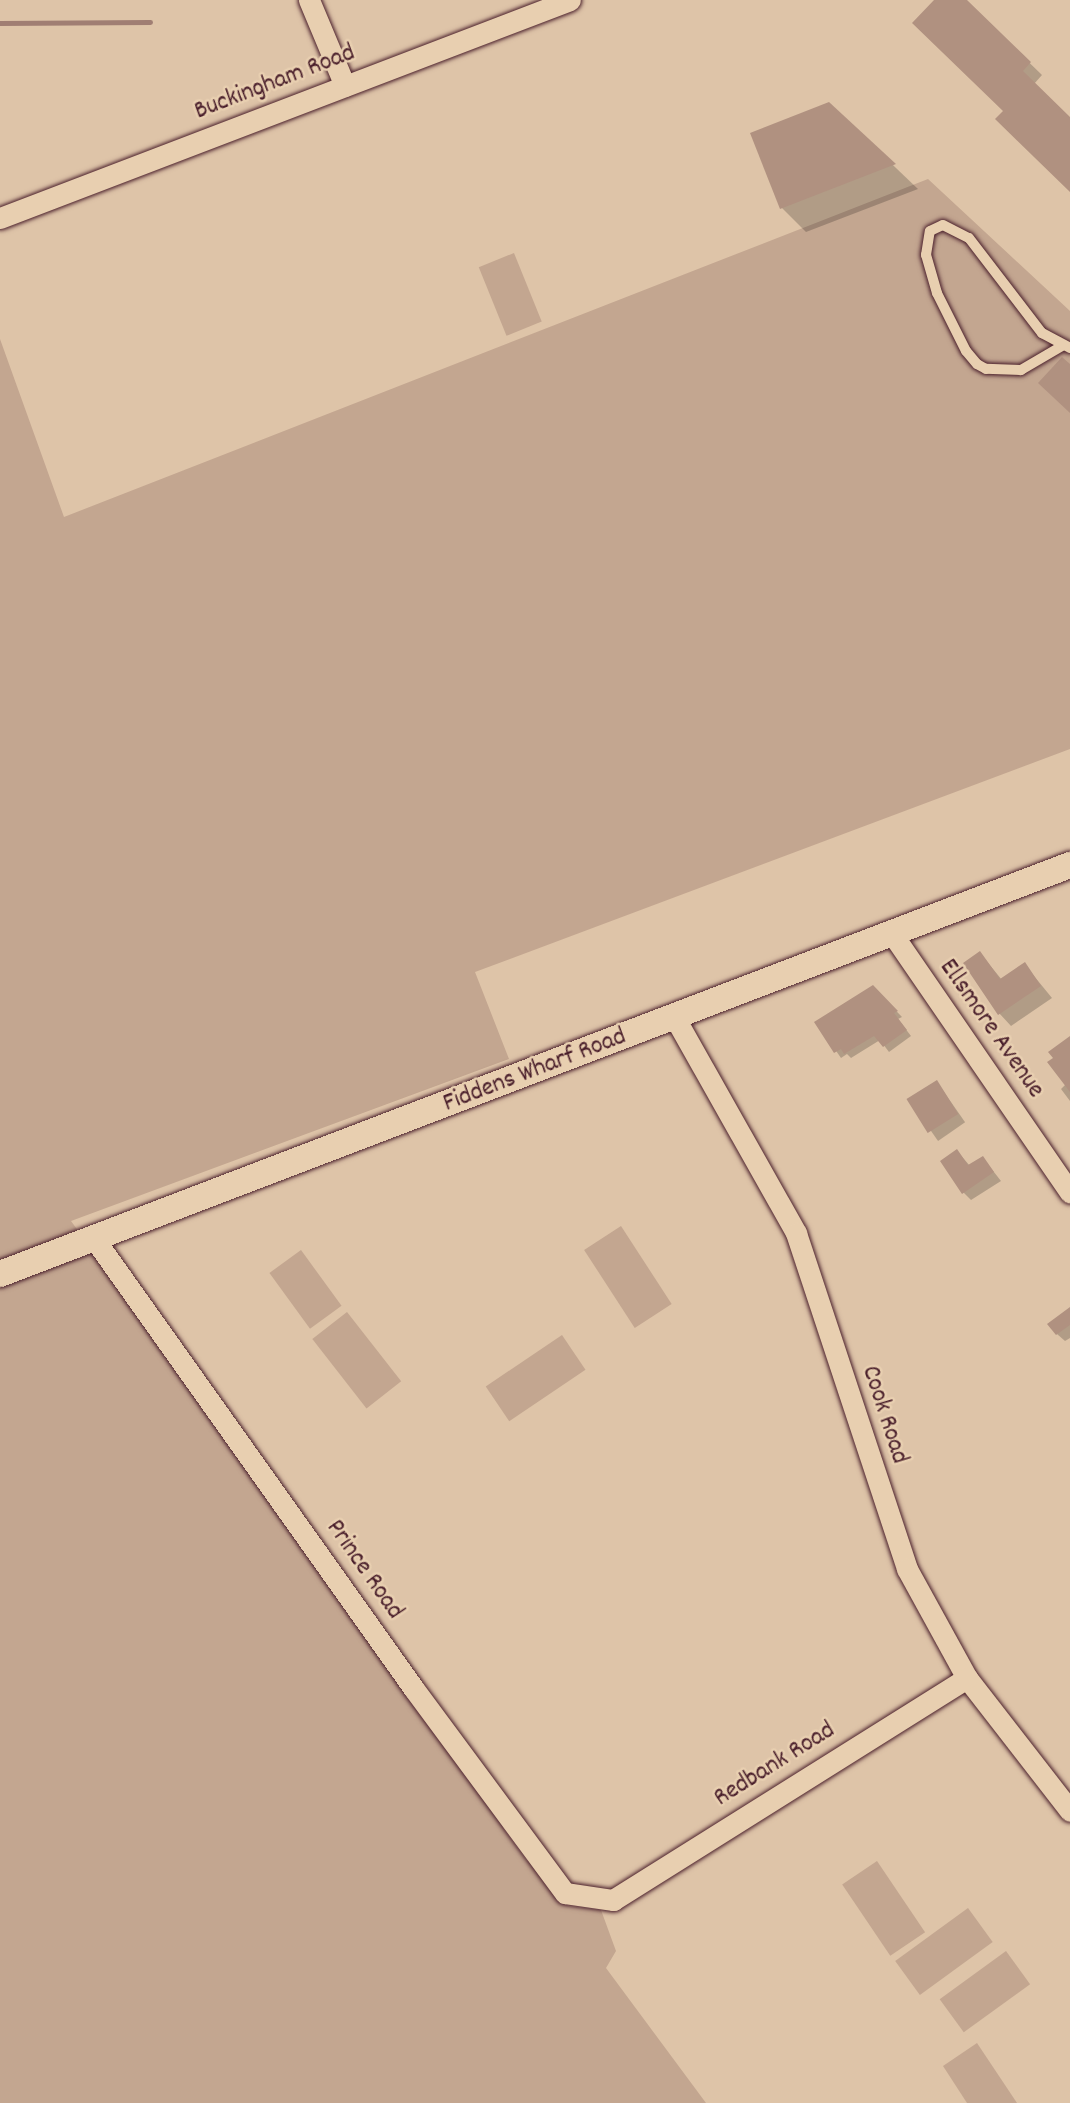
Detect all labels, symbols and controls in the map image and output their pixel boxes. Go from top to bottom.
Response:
street label: Buckingham Road [190,38,360,128]
street label: Ellsmore Avenue [932,953,1050,1105]
street label: Fiddens Wharf Road [439,1022,631,1120]
street label: Cook Road [854,1362,914,1468]
street label: Prince Road [318,1514,410,1626]
street label: Redbank Road [709,1715,841,1815]

